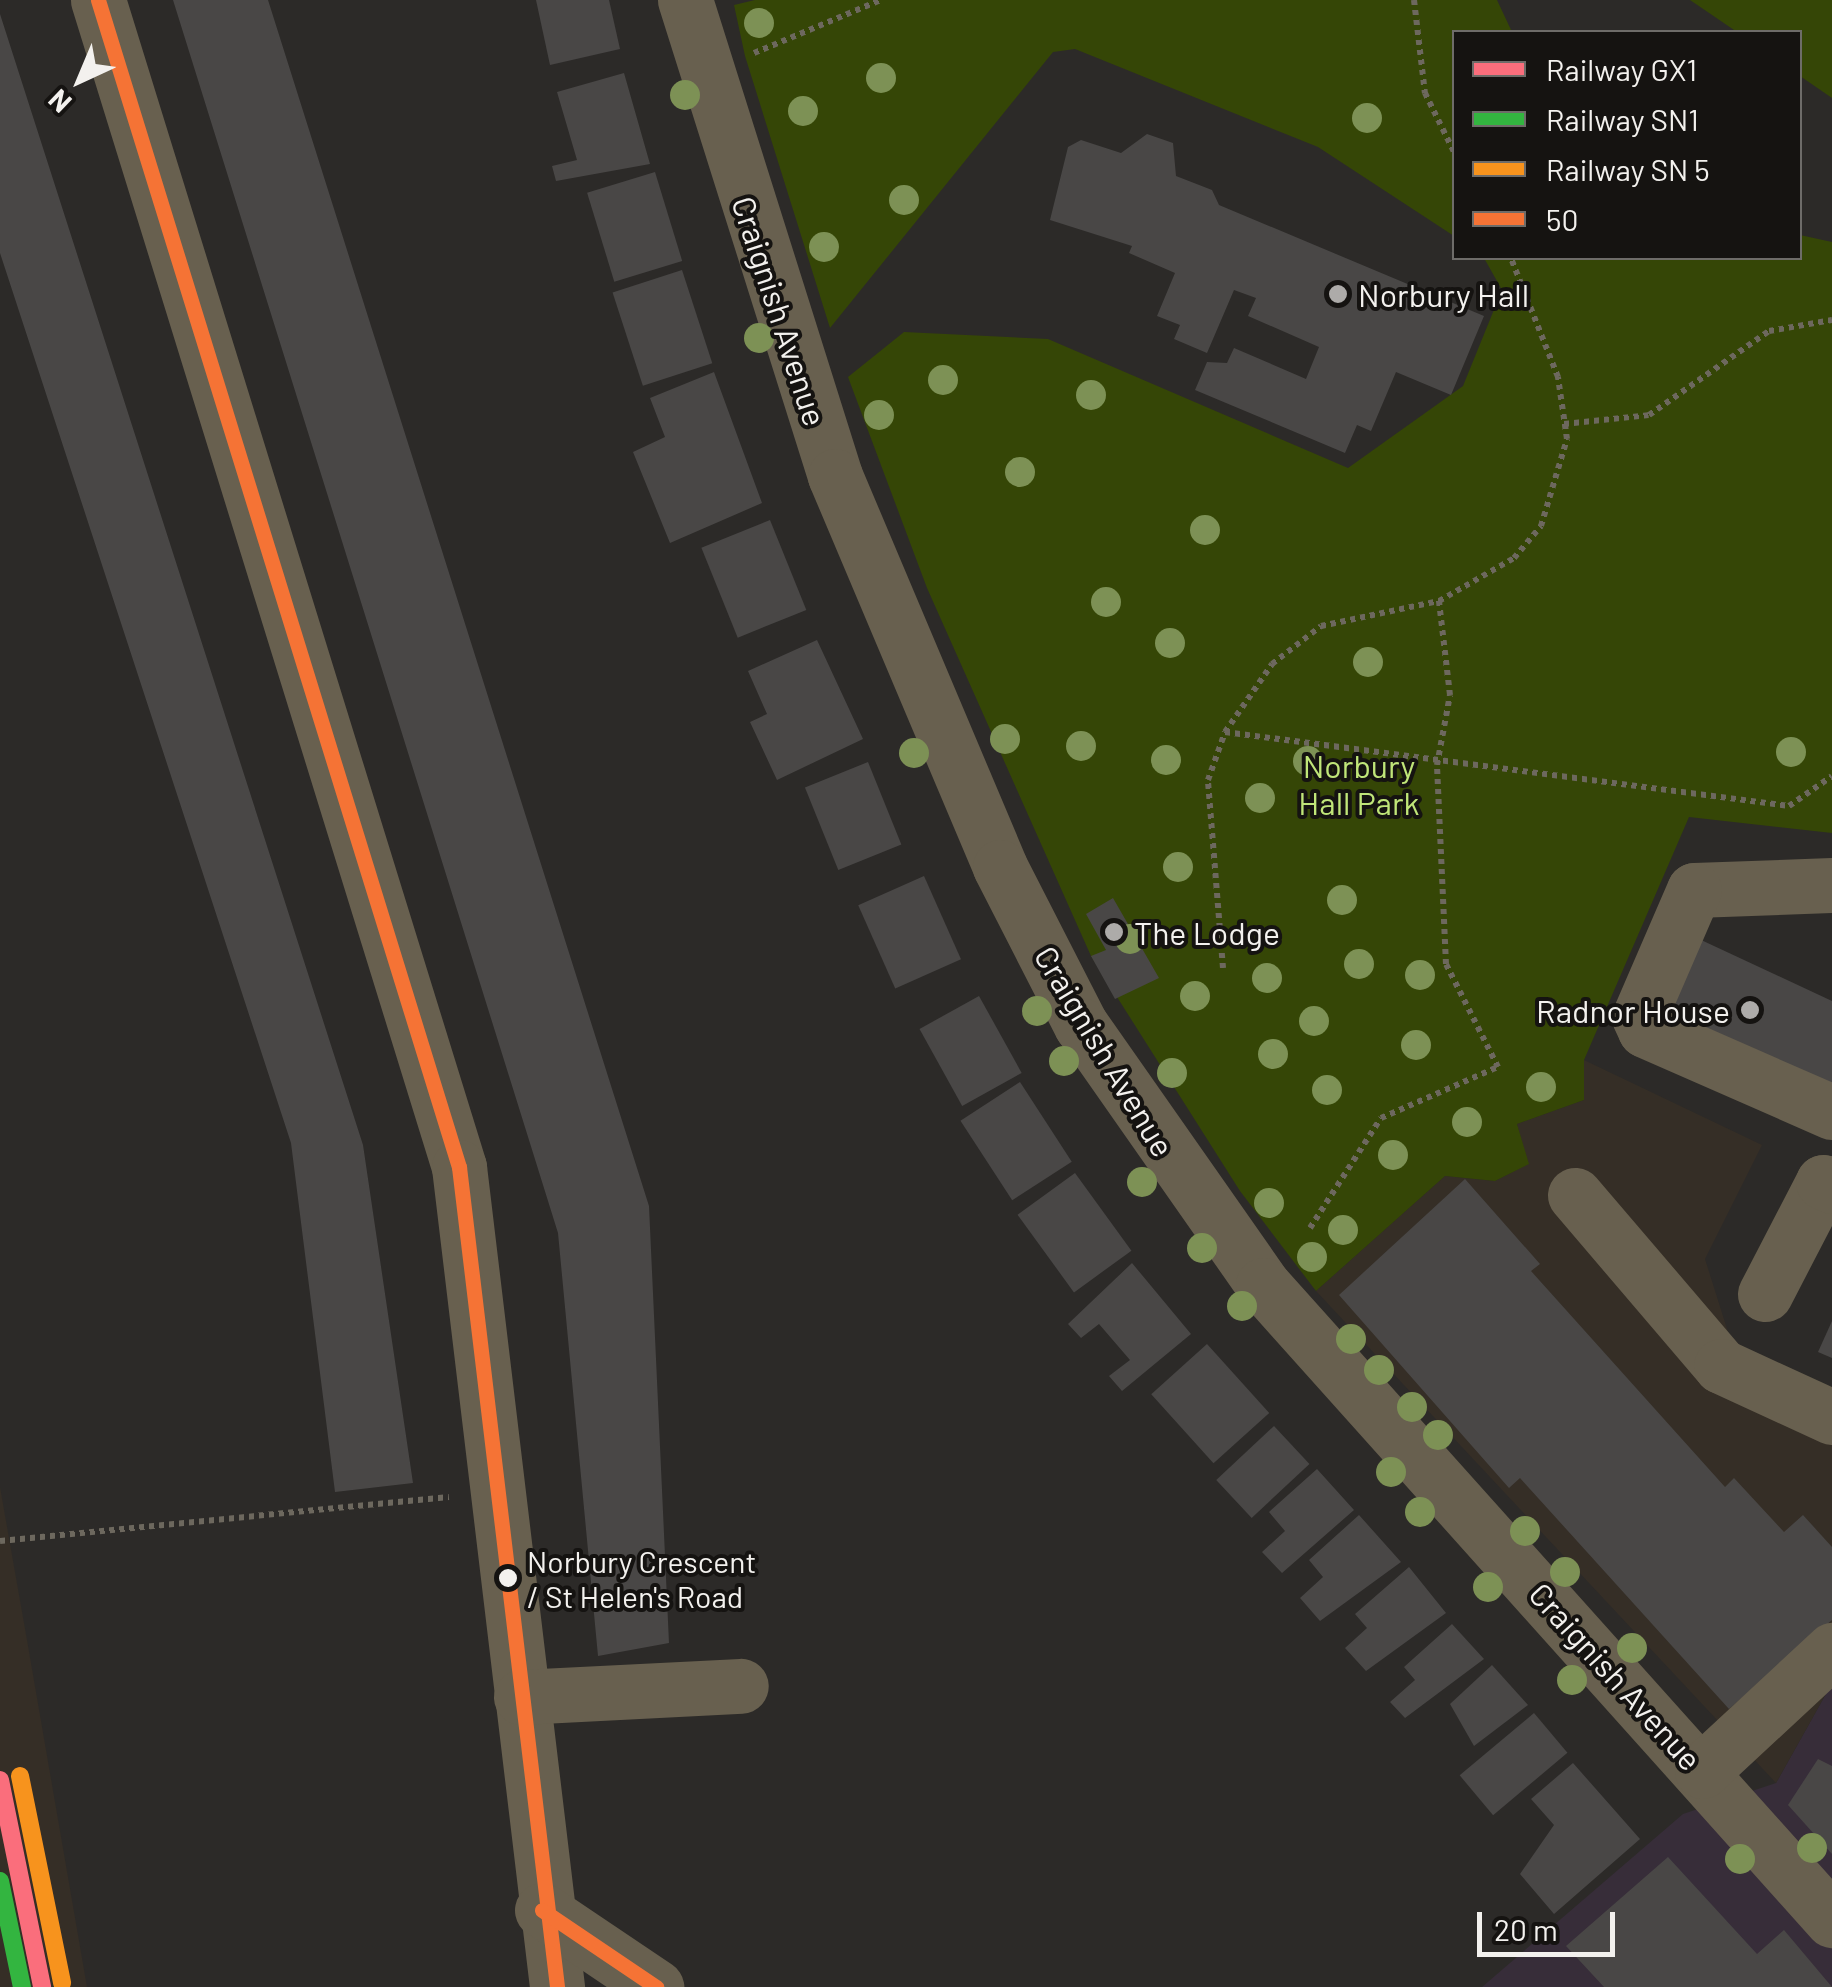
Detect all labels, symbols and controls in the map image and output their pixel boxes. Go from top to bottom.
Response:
north arrow [30,30,130,130]
legend [1452,30,1802,260]
text: Railway GX1 [1546,51,1697,87]
text: N [41,83,78,120]
text: Railway SN1 [1546,101,1699,137]
text: Railway SN 5 [1546,151,1710,187]
street label: Craignish Avenue [725,192,835,430]
text: 50 [1546,201,1578,237]
place label: Norbury Hall [1358,275,1529,313]
marker: Norbury Hall [1327,283,1349,305]
park label: Norbury Hall Park [1298,747,1420,822]
place label: The Lodge [1134,913,1280,951]
marker: The Lodge [1103,921,1125,943]
street label: Craignish Avenue [1027,939,1183,1163]
place label: Radnor House [1536,991,1730,1029]
marker: Radnor House [1739,999,1761,1021]
place label: Norbury Crescent / St Helen's Road [527,1543,756,1614]
marker: Norbury Crescent / St Helen's Road [498,1568,518,1588]
street label: Craignish Avenue [1522,1574,1710,1778]
scale bar [1482,1892,1620,1954]
text: 20 m [1494,1911,1558,1947]

